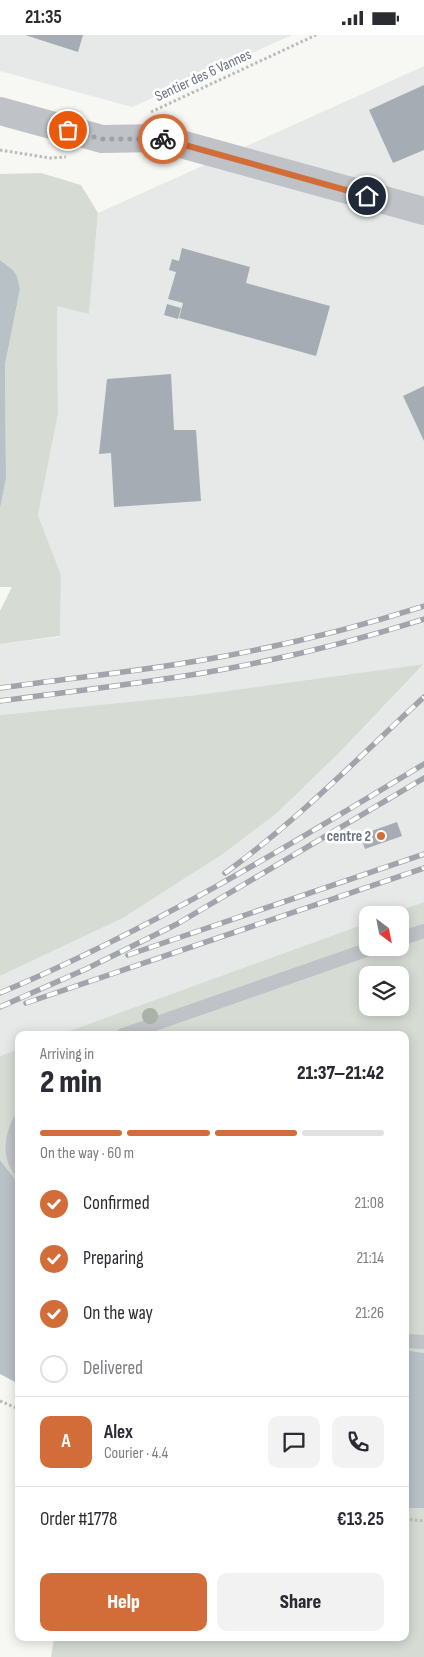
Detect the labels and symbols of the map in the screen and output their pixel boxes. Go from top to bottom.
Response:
street label: Sentier des 6 Vannes [152,45,255,106]
pin [47,109,89,151]
courier [138,114,188,164]
pin [346,175,388,217]
place label: centre 2 [327,827,371,846]
marker: centre 2 [375,830,387,842]
north arrow [359,906,409,956]

